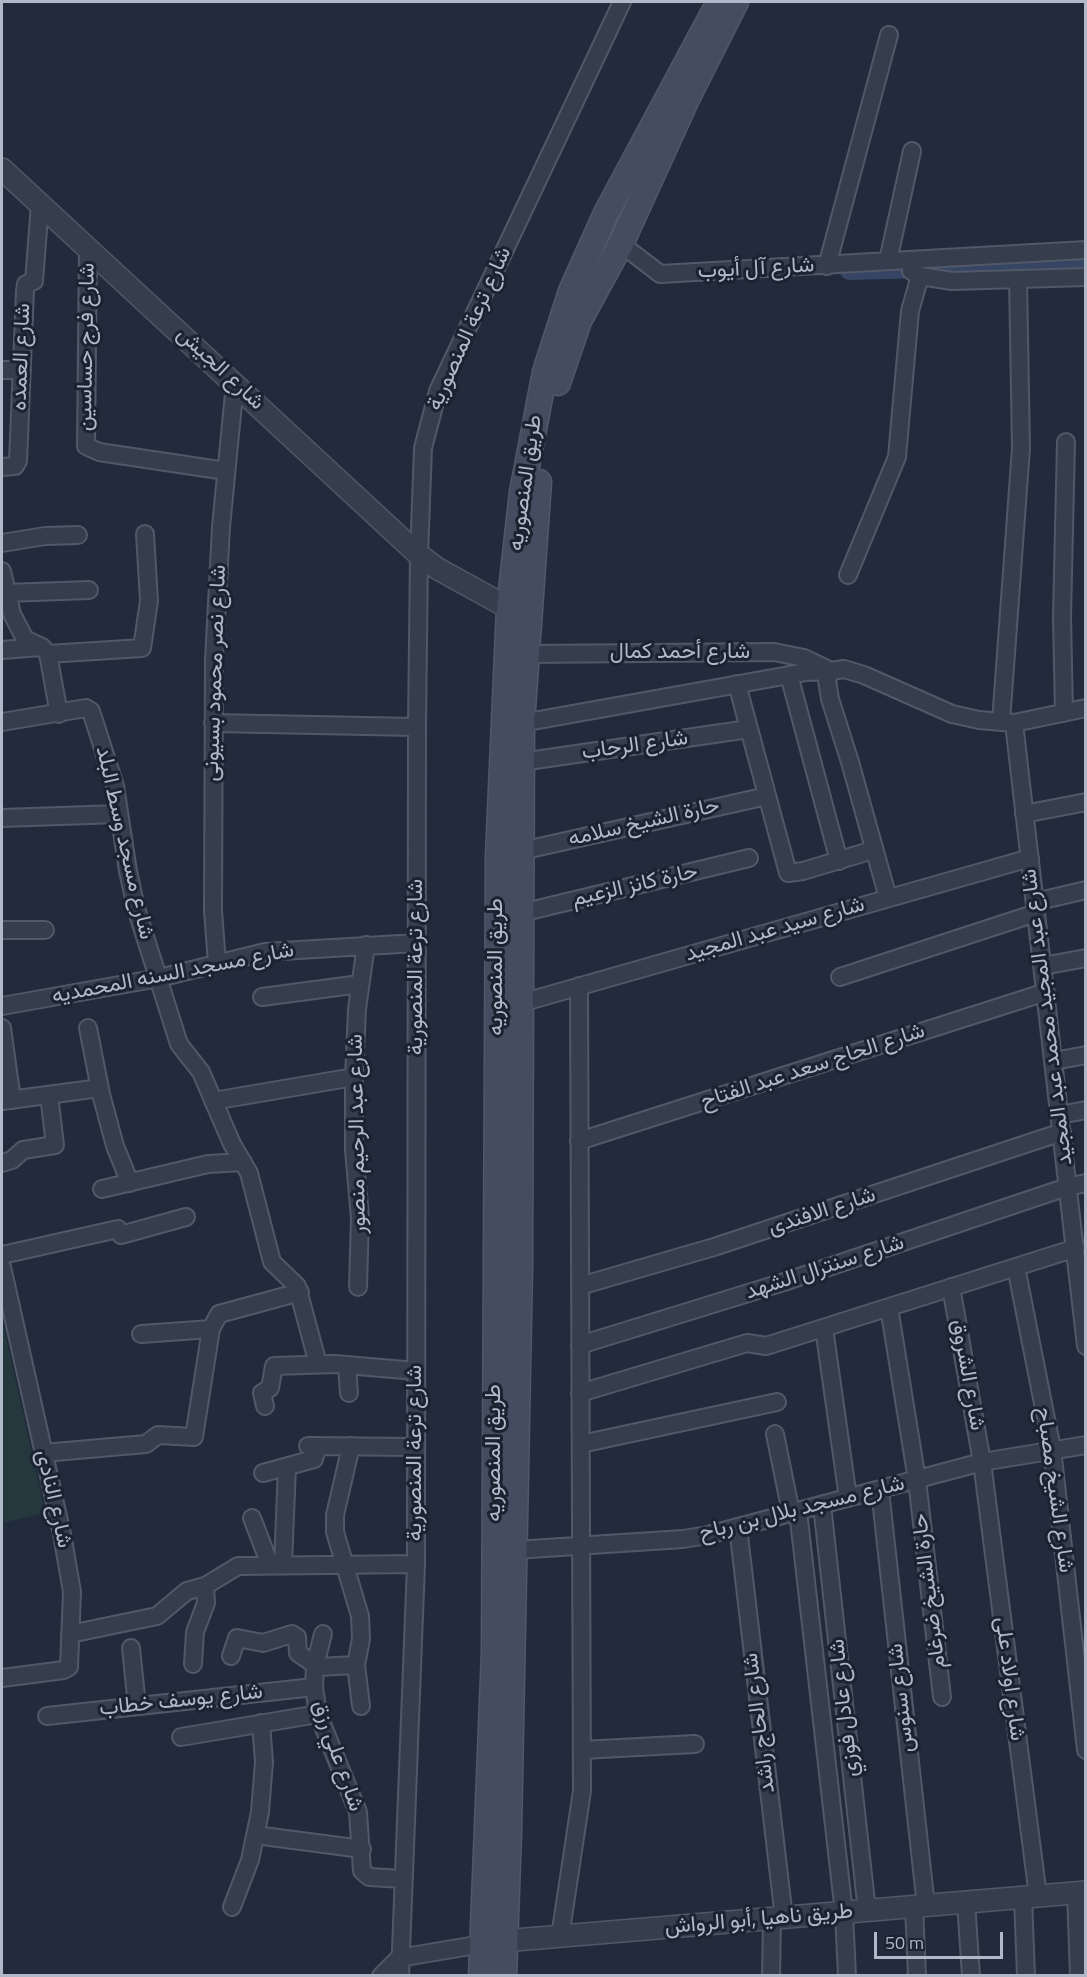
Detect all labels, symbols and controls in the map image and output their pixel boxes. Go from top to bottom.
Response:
street label: شارع ترعة المنصورية [422,243,518,415]
street label: شارع آل أيوب [697,253,815,285]
street label: شارع فرج حساسين [72,263,102,431]
street label: شارع العمده [7,303,37,411]
street label: شارع الجيش [171,322,269,416]
street label: طريق المنصوريه [503,413,549,553]
street label: شارع نصر محمود بسيونى [199,564,233,782]
street label: شارع أحمد كمال [610,640,750,666]
street label: شارع الرحاب [580,725,690,767]
street label: شارع مسجد وسط البلد [89,744,159,942]
street label: حارة الشيخ سلامه [566,793,722,853]
street label: حارة كانز الزعيم [570,859,700,913]
street label: شارع عبد المجيد محمد عبد المجيد [1017,867,1079,1167]
street label: شارع ترعة المنصورية [404,879,430,1055]
street label: شارع سيد عبد المجيد [682,892,868,968]
street label: طريق المنصوريه [484,898,510,1036]
street label: شارع مسجد السنه المحمديه [50,938,296,1010]
street label: شارع الحاج سعد عبد الفتاح [698,1018,928,1116]
street label: شارع عبد الرحيم منصور [343,1034,373,1234]
street label: شارع الافندى [765,1182,879,1242]
street label: شارع سنترال الشهد [742,1230,908,1306]
street label: شارع الشروق [944,1317,990,1433]
street label: شارع ترعة المنصورية [403,1365,429,1541]
street label: طريق المنصوريه [482,1384,508,1522]
street label: شارع الشيخ مصباح [1029,1405,1079,1575]
street label: شارع النادى [29,1447,77,1551]
street label: شارع مسجد بلال بن رباح [697,1471,907,1547]
street label: حارة الشيخ ضرغام [907,1512,953,1670]
street label: شارع اولاد على [988,1616,1030,1742]
street label: شارع عادل فوزي [825,1638,865,1778]
street label: شارع سنوس [883,1642,921,1754]
street label: شارع الحاج راشد [738,1651,782,1795]
street label: شارع يوسف خطاب [98,1679,264,1723]
street label: شارع علي رزق [306,1697,368,1815]
street label: طريق ناهيا ,أبو الرواش [664,1899,854,1941]
scale bar [877,1920,1006,1958]
text: 50 m [885,1929,924,1956]

